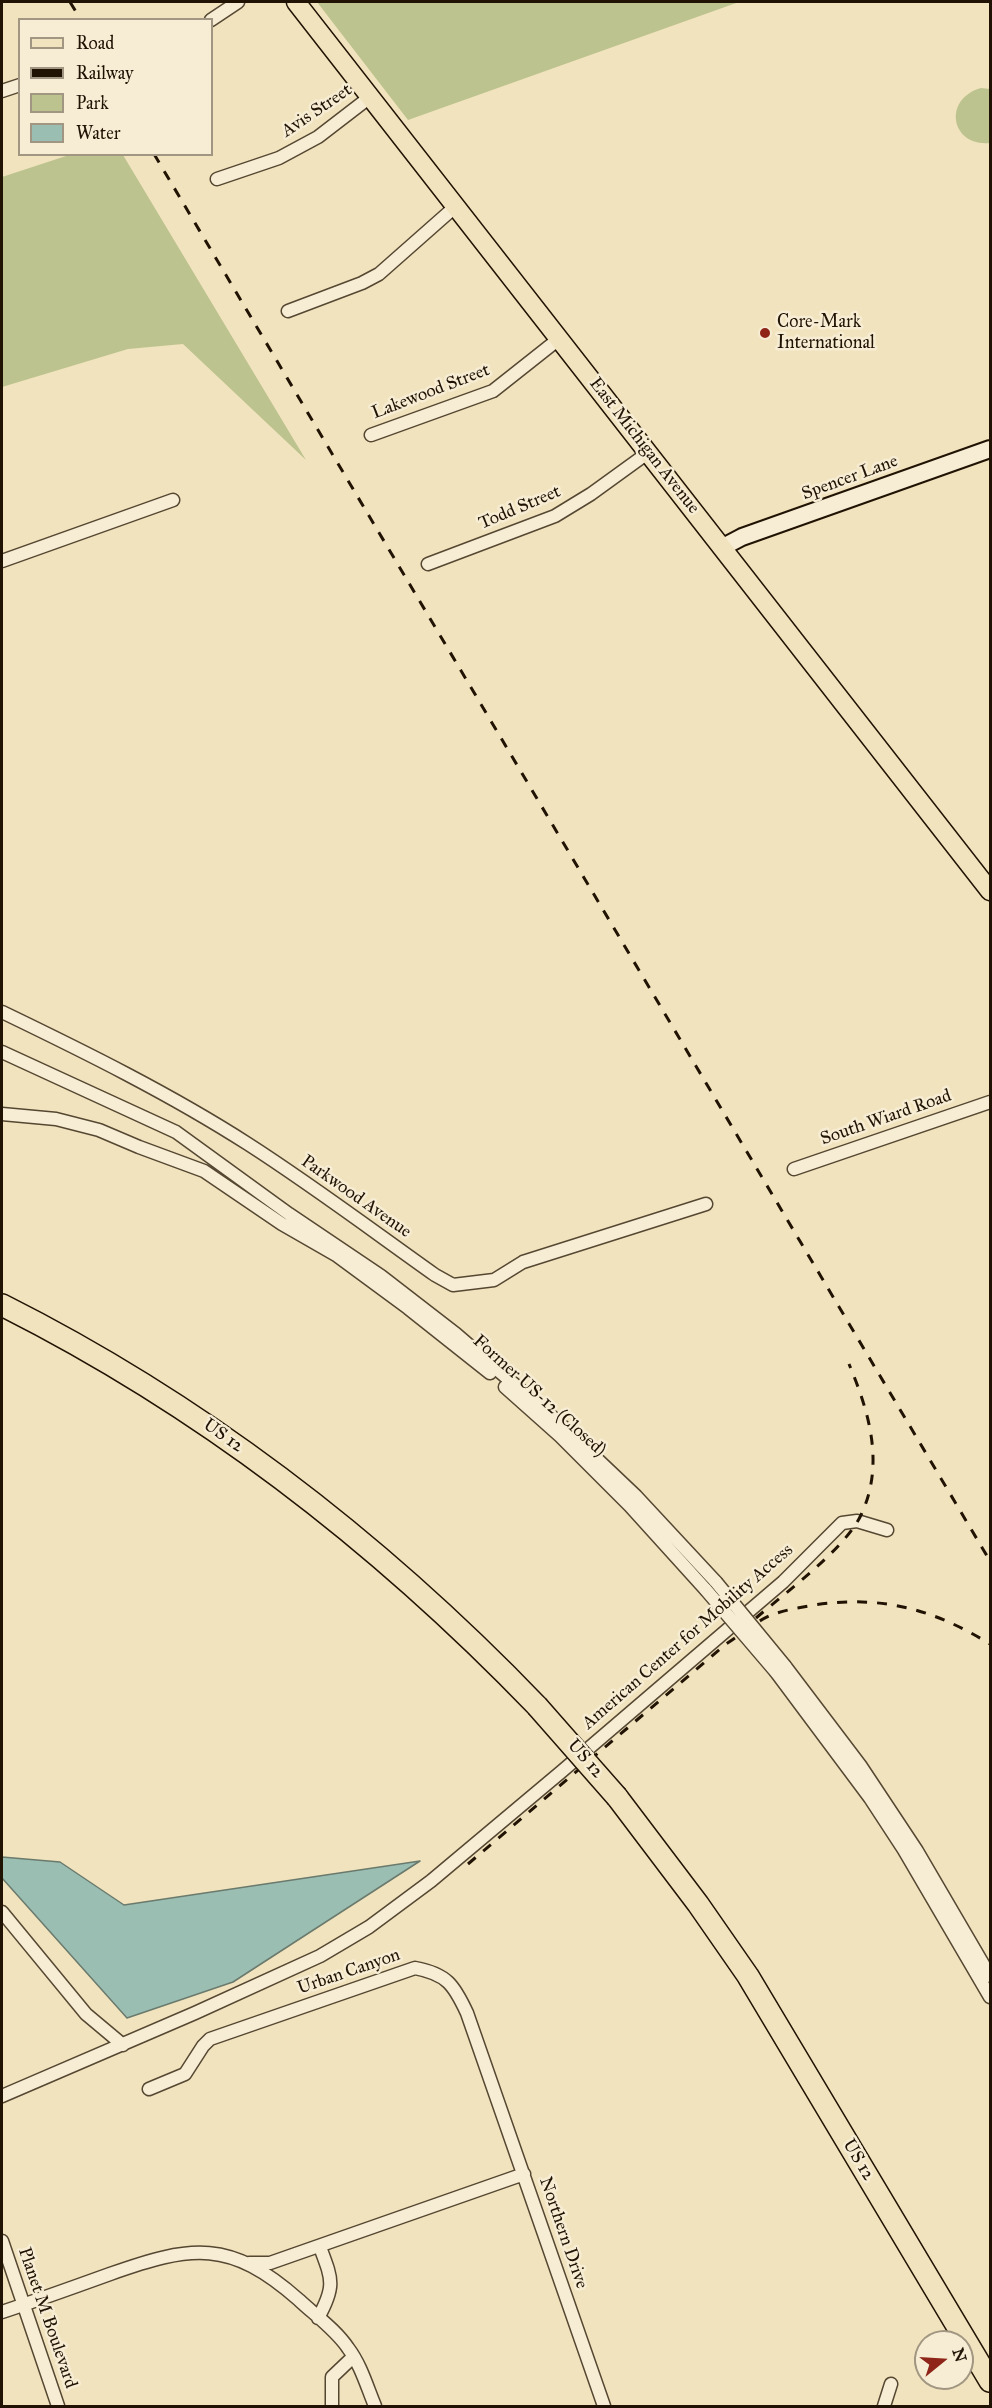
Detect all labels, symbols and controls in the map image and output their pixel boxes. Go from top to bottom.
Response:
legend [18,18,213,156]
text: Road [76,32,114,54]
text: Railway [76,62,133,84]
street label: Avis Street [278,80,356,142]
text: Park [76,92,109,114]
text: Water [76,122,120,144]
place label: Core-Mark International [777,312,875,354]
marker: Core-Mark International [758,326,772,340]
street label: Lakewood Street [369,360,493,424]
street label: East Michigan Avenue [584,374,704,518]
street label: Spencer Lane [799,451,901,505]
street label: Todd Street [476,481,564,535]
street label: South Wiard Road [818,1085,954,1151]
street label: Parkwood Avenue [297,1151,415,1243]
street label: Former US-12 (Closed) [468,1331,610,1461]
street label: US 12 [199,1414,247,1458]
street label: American Center for Mobility Access [578,1540,798,1734]
street label: US 12 [562,1735,608,1783]
street label: Urban Canyon [295,1944,403,2000]
street label: US 12 [837,2135,879,2185]
street label: Northern Drive [534,2174,592,2292]
street label: Planet M Boulevard [13,2245,81,2391]
north arrow [914,2330,974,2390]
text: N [949,2346,971,2364]

